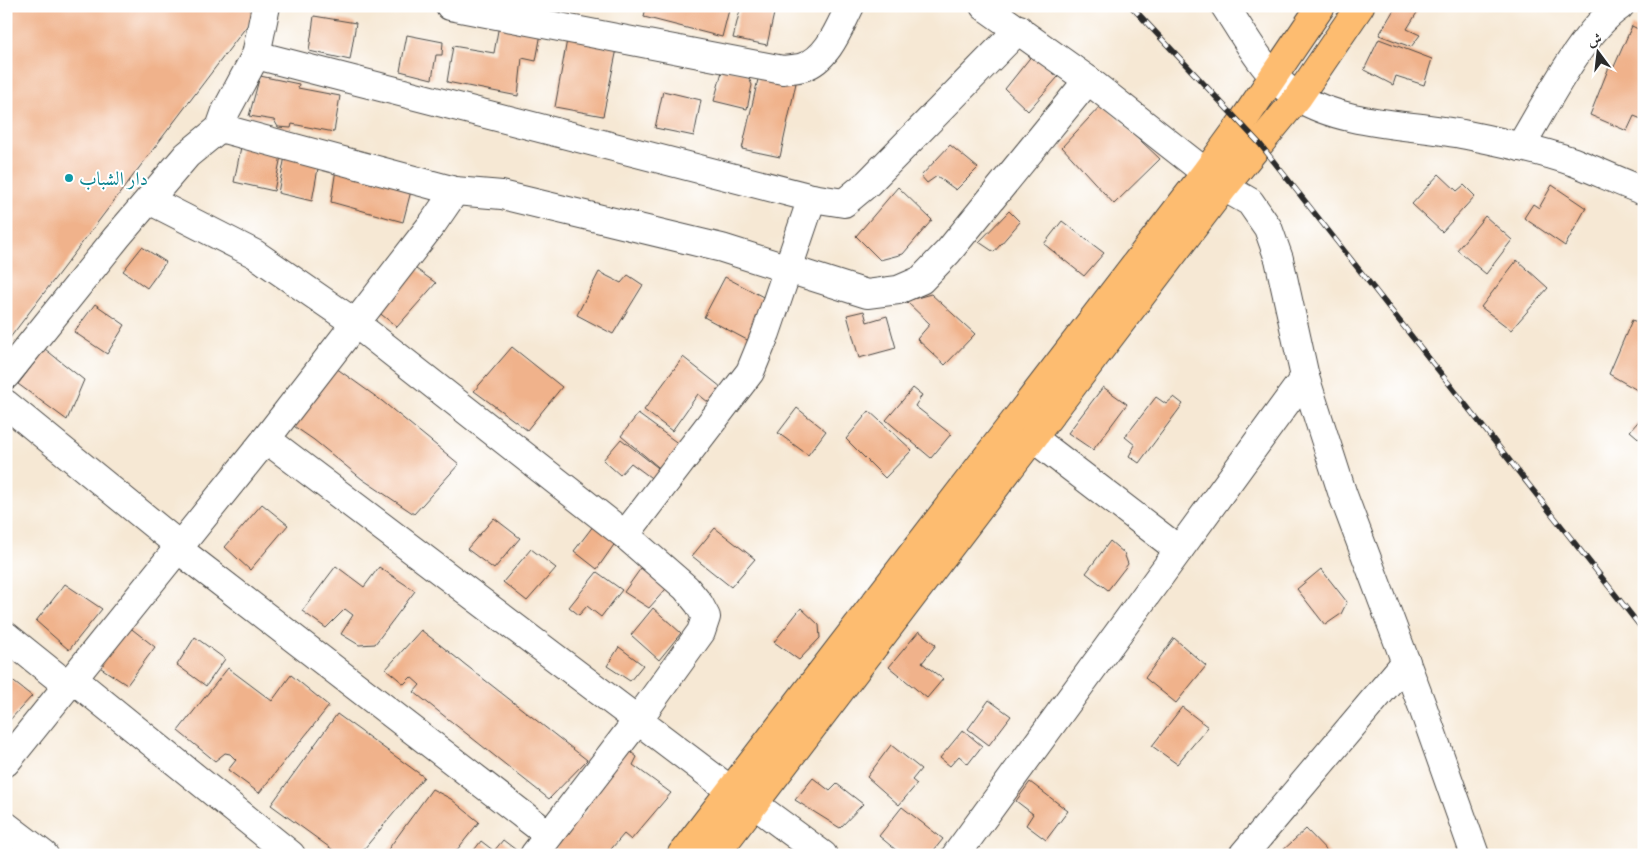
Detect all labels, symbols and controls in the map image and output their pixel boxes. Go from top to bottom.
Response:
north arrow [1572,28,1622,78]
text: ش [1586,30,1604,50]
place label: دار الشباب [79,167,148,191]
marker: دار الشباب [63,172,75,184]

